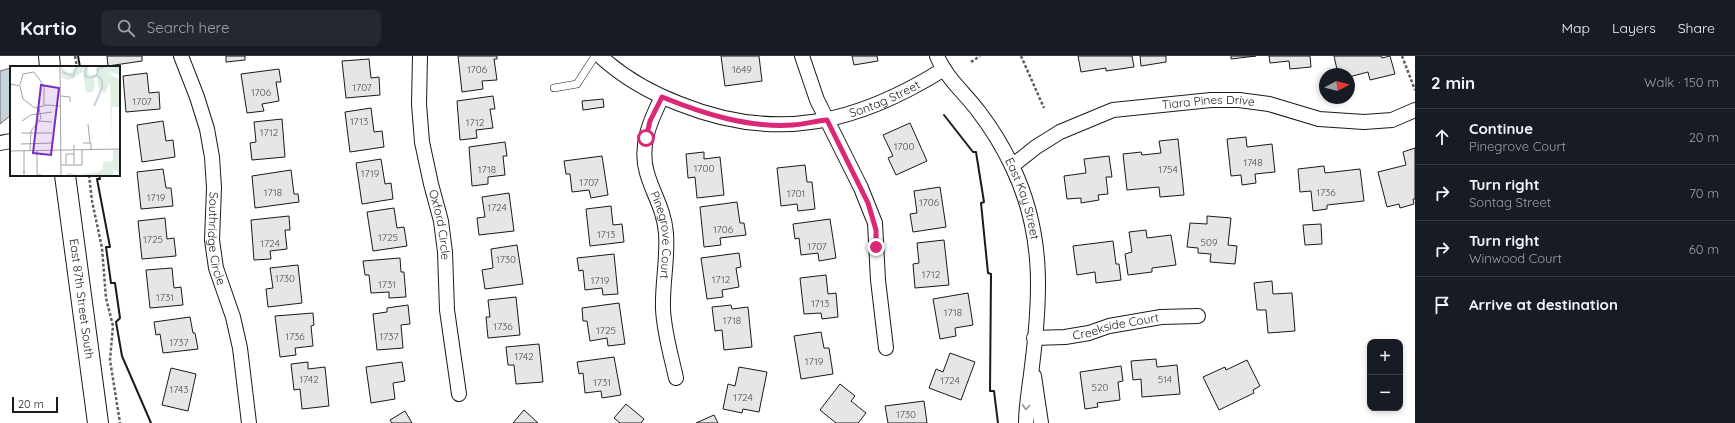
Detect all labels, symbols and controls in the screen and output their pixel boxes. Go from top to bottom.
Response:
search box [101,10,381,46]
text: Kartio [20,16,77,40]
icon: search [115,17,137,39]
text: Search here [147,18,230,37]
text: Map [1561,19,1590,37]
text: Layers [1612,19,1656,37]
text: Share [1678,19,1715,37]
house number: 1706 [467,63,488,76]
house number: 1649 [732,63,752,76]
inset map [10,66,120,176]
north arrow [1319,68,1355,104]
text: 2 min [1431,72,1475,93]
text: Walk · 150 m [1644,74,1719,90]
street label: Sontag Street [847,77,922,120]
house number: 1707 [352,81,372,94]
house number: 1706 [251,86,272,99]
street label: Tiara Pines Drive [1161,92,1256,112]
house number: 1707 [132,95,152,108]
house number: 1713 [350,115,368,128]
house number: 1712 [466,116,485,129]
text: Continue [1469,119,1533,138]
house number: 1712 [260,126,279,139]
icon: ahead [1431,126,1453,148]
route start [637,129,655,147]
text: 20 m [1689,129,1719,145]
text: Pinegrove Court [1469,138,1566,154]
house number: 1700 [894,140,914,153]
street label: East Kay Street [1002,155,1043,240]
house number: 1748 [1243,156,1263,169]
house number: 1700 [694,162,714,175]
house number: 1718 [478,163,496,176]
house number: 1754 [1158,163,1178,176]
house number: 1719 [361,167,380,180]
text: Turn right [1469,175,1540,194]
house number: 1707 [579,176,599,189]
icon: right [1431,182,1453,204]
text: 70 m [1689,185,1719,201]
house number: 1718 [264,186,282,199]
house number: 1736 [1316,186,1336,199]
house number: 1701 [787,187,805,200]
street label: Oxford Circle [426,188,453,260]
street label: Pinegrove Court [647,189,674,280]
house number: 1719 [147,191,166,204]
street label: Southridge Circle [205,192,229,287]
text: Sontag Street [1469,194,1551,210]
house number: 1706 [919,196,940,209]
house number: 1724 [487,201,507,214]
house number: 1706 [713,223,734,236]
house number: 1713 [597,228,615,241]
house number: 1725 [378,231,398,244]
text: Turn right [1469,231,1540,250]
house number: 1725 [143,233,163,246]
house number: 509 [1201,236,1218,249]
house number: 1724 [260,237,280,250]
street label: East 87th Street South [67,238,97,360]
route end [867,238,885,256]
icon: right [1431,238,1453,260]
house number: 1707 [807,240,827,253]
text: 60 m [1689,241,1719,257]
text: Winwood Court [1469,250,1562,266]
house number: 1730 [496,253,516,266]
house number: 1712 [922,268,941,281]
house number: 1730 [275,272,295,285]
house number: 1712 [712,273,731,286]
house number: 1719 [591,274,610,287]
house number: 1731 [378,278,396,291]
house number: 1731 [156,291,174,304]
icon: arrive [1431,294,1453,316]
text: Arrive at destination [1469,295,1618,314]
house number: 1713 [811,297,829,310]
house number: 1718 [944,306,962,319]
street label: Creekside Court [1071,309,1160,343]
house number: 1718 [723,314,741,327]
house number: 1736 [493,320,513,333]
house number: 1725 [596,324,616,337]
house number: 1736 [285,330,305,343]
house number: 1737 [379,330,399,343]
house number: 1737 [169,336,189,349]
map controls [1367,339,1403,411]
button: + [1367,339,1403,375]
house number: 1742 [514,350,534,363]
house number: 1719 [805,355,824,368]
house number: 1742 [299,373,319,386]
house number: 514 [1158,373,1172,386]
house number: 1724 [940,374,960,387]
button: − [1367,375,1403,411]
house number: 1731 [593,376,611,389]
house number: 520 [1092,381,1109,394]
house number: 1743 [170,383,188,396]
house number: 1724 [733,391,753,404]
scale bar [12,395,58,414]
text: 20 m [18,397,44,411]
one-way arrow [1022,404,1031,410]
house number: 1730 [896,408,916,421]

